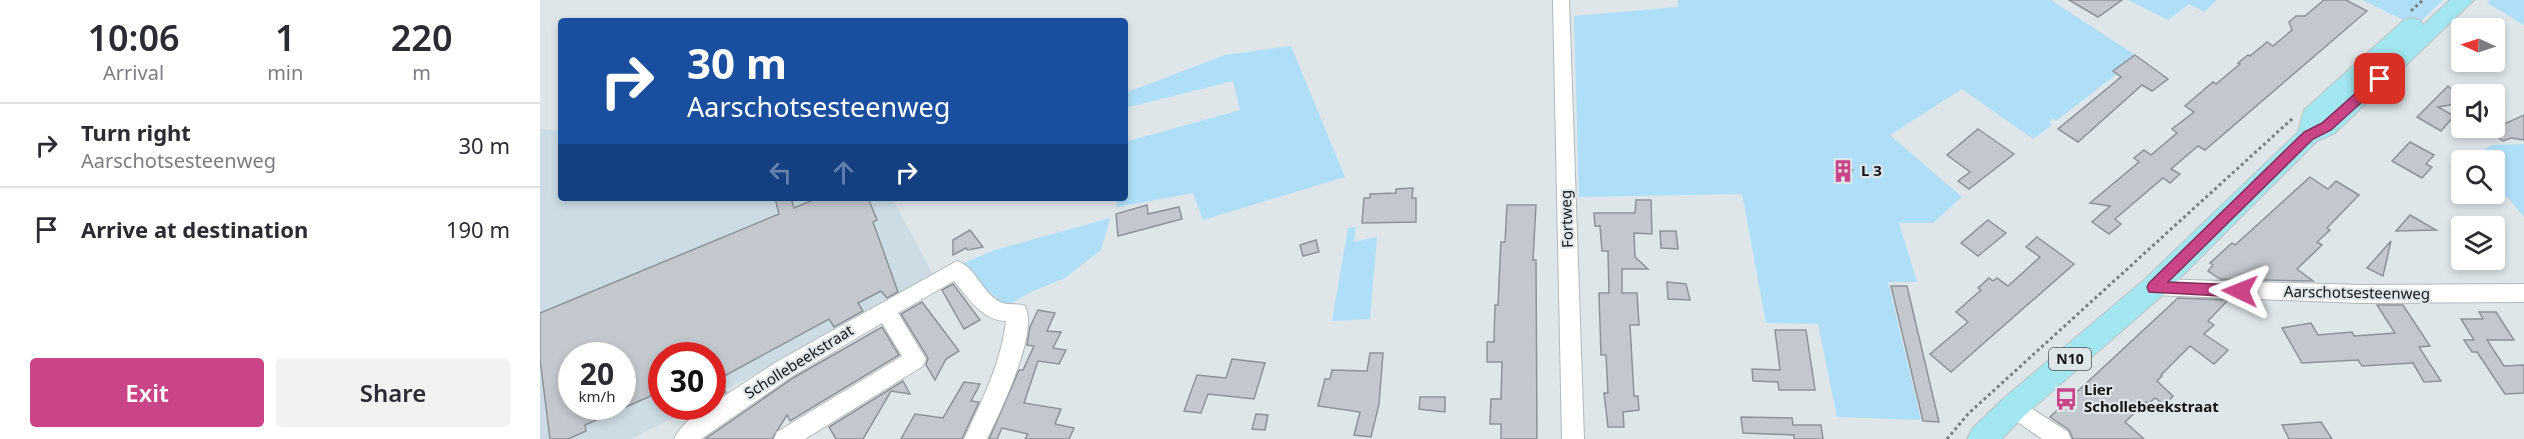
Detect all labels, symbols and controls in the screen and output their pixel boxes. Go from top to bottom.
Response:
text: 10:06 [87,13,180,62]
text: 1 [275,13,296,62]
text: 220 [391,13,453,62]
north arrow [2451,18,2505,72]
map controls [2451,18,2505,270]
text: 30 m [687,34,787,91]
icon: right [588,42,666,120]
pin [2354,53,2405,104]
text: Arrival [103,59,164,86]
text: min [267,59,303,86]
text: m [412,59,431,86]
icon: arrive [2363,62,2396,95]
button: sound [2451,84,2505,138]
text: Aarschotsesteenweg [687,88,950,125]
text: Turn right [81,117,191,147]
icon: right [30,129,63,162]
text: 30 m [459,130,510,160]
text: Aarschotsesteenweg [81,147,276,174]
button: search [2451,150,2505,204]
icon: left [764,156,797,189]
icon: ahead [827,156,860,189]
icon: right [890,156,923,189]
building icon: L 3 [1830,158,1856,184]
place label: L 3 [1861,160,1882,180]
street label: Fortweg [1555,190,1577,248]
icon: arrive [30,213,63,246]
text: Arrive at destination [81,214,308,244]
text: 190 m [446,214,510,244]
button: layers [2451,216,2505,270]
position arrow [2208,259,2272,323]
street label: Aarschotsesteenweg [2284,281,2430,303]
street label: Schollebeekstraat [740,319,857,403]
speed limit sign: 30 [648,342,726,420]
road number: N10 [2049,348,2091,370]
text: 20 [580,353,614,394]
button: Exit [30,358,264,427]
button: Share [276,358,510,427]
place label: Lier Schollebeekstraat [2084,379,2219,416]
text: km/h [579,386,615,406]
bus stop icon: Lier Schollebeekstraat [2053,386,2079,412]

